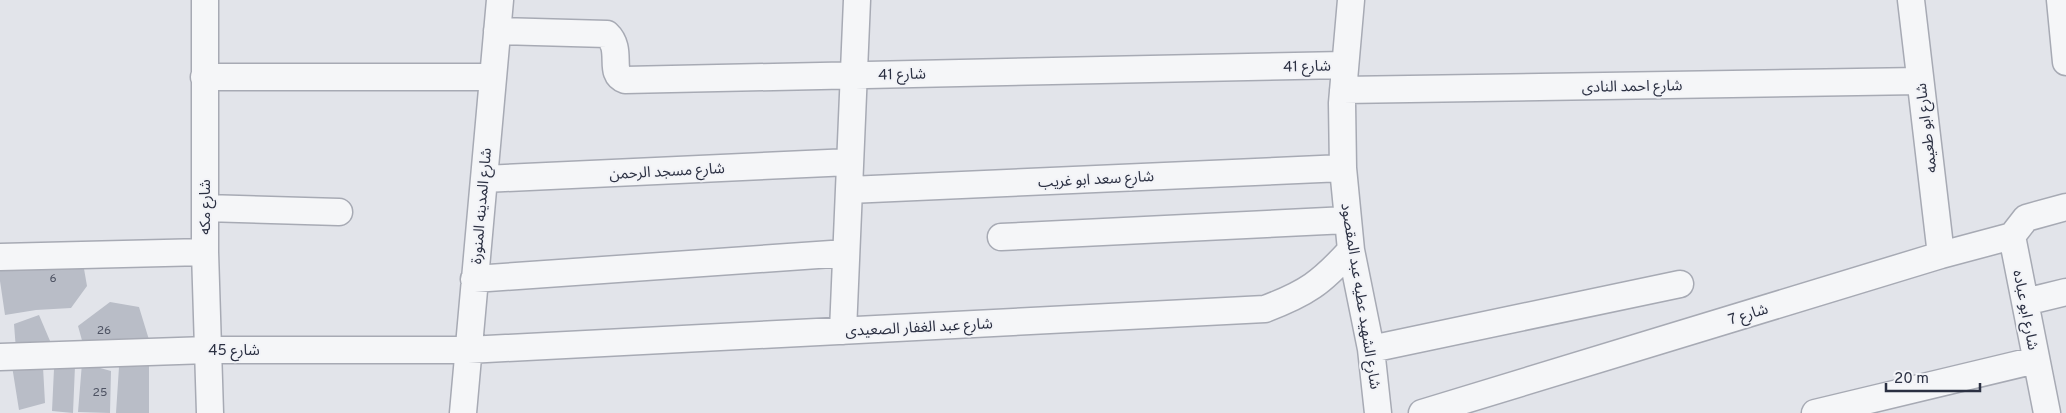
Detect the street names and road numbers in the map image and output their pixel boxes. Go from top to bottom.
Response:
street label: شارع 41 [1283,58,1331,78]
street label: شارع 41 [878,66,926,86]
street label: شارع احمد النادى [1581,77,1683,99]
street label: شارع ابو طعيمه [1913,81,1943,174]
street label: شارع المدينه المنورة [468,147,498,265]
street label: شارع مسجد الرحمن [609,160,726,186]
street label: شارع سعد ابو غريب [1038,168,1155,194]
street label: شارع مكه [197,179,217,235]
street label: شارع الشهيد عطيه عبد المقصود [1334,202,1384,391]
street label: شارع ابو عباده [2006,269,2042,352]
street label: شارع 7 [1726,300,1771,331]
street label: شارع عبد الغفار الصعيدى [845,315,994,343]
street label: شارع 45 [208,342,260,362]

